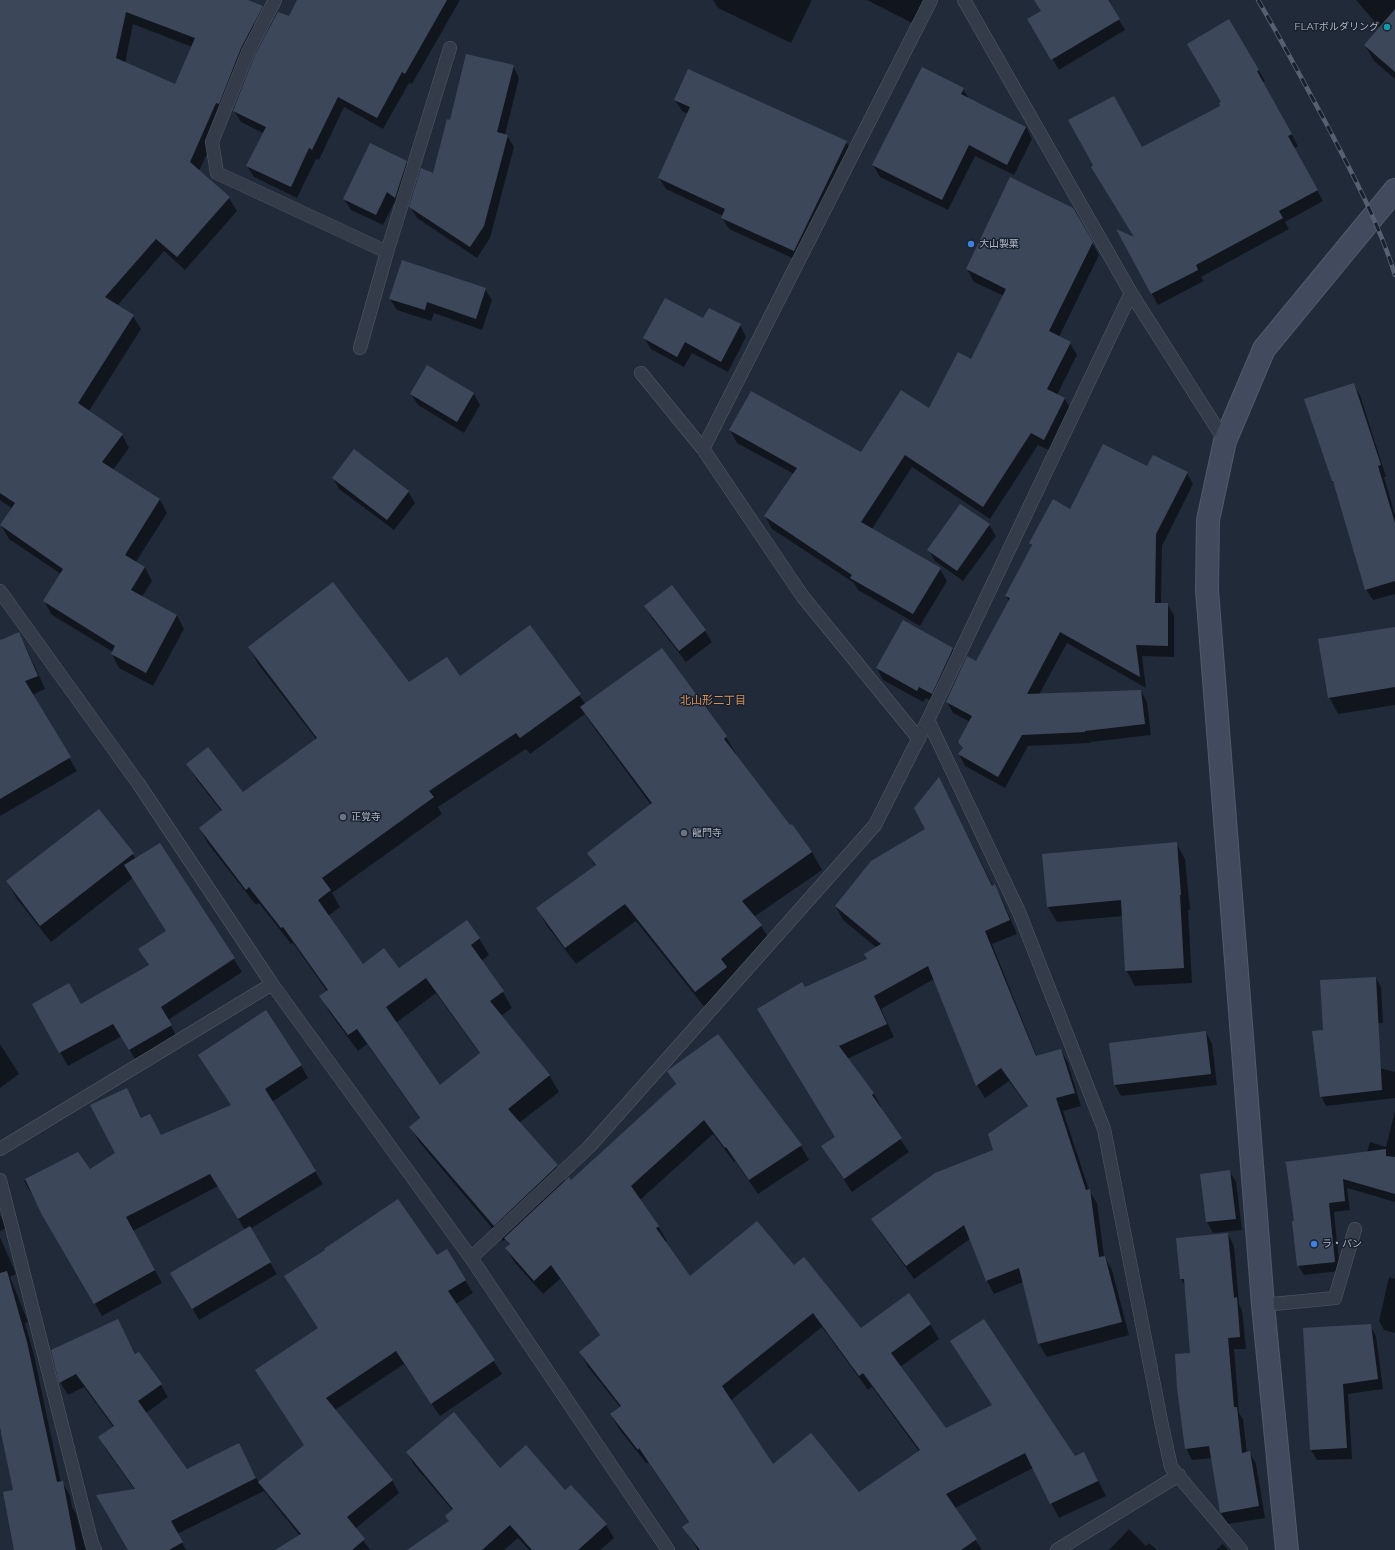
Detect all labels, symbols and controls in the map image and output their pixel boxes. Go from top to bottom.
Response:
place label: FLATボルダリング [1294,21,1379,33]
marker: FLATボルダリング [1382,22,1392,32]
place label: 大山製菓 [979,238,1019,250]
marker: 大山製菓 [966,239,976,249]
district label: 北山形二丁目 [680,694,746,708]
place label: 正覚寺 [351,811,381,823]
marker: 正覚寺 [338,812,348,822]
place label: 龍門寺 [692,827,722,839]
marker: 龍門寺 [679,828,689,838]
place label: ラ・パン [1322,1238,1362,1250]
marker: ラ・パン [1309,1239,1319,1249]

